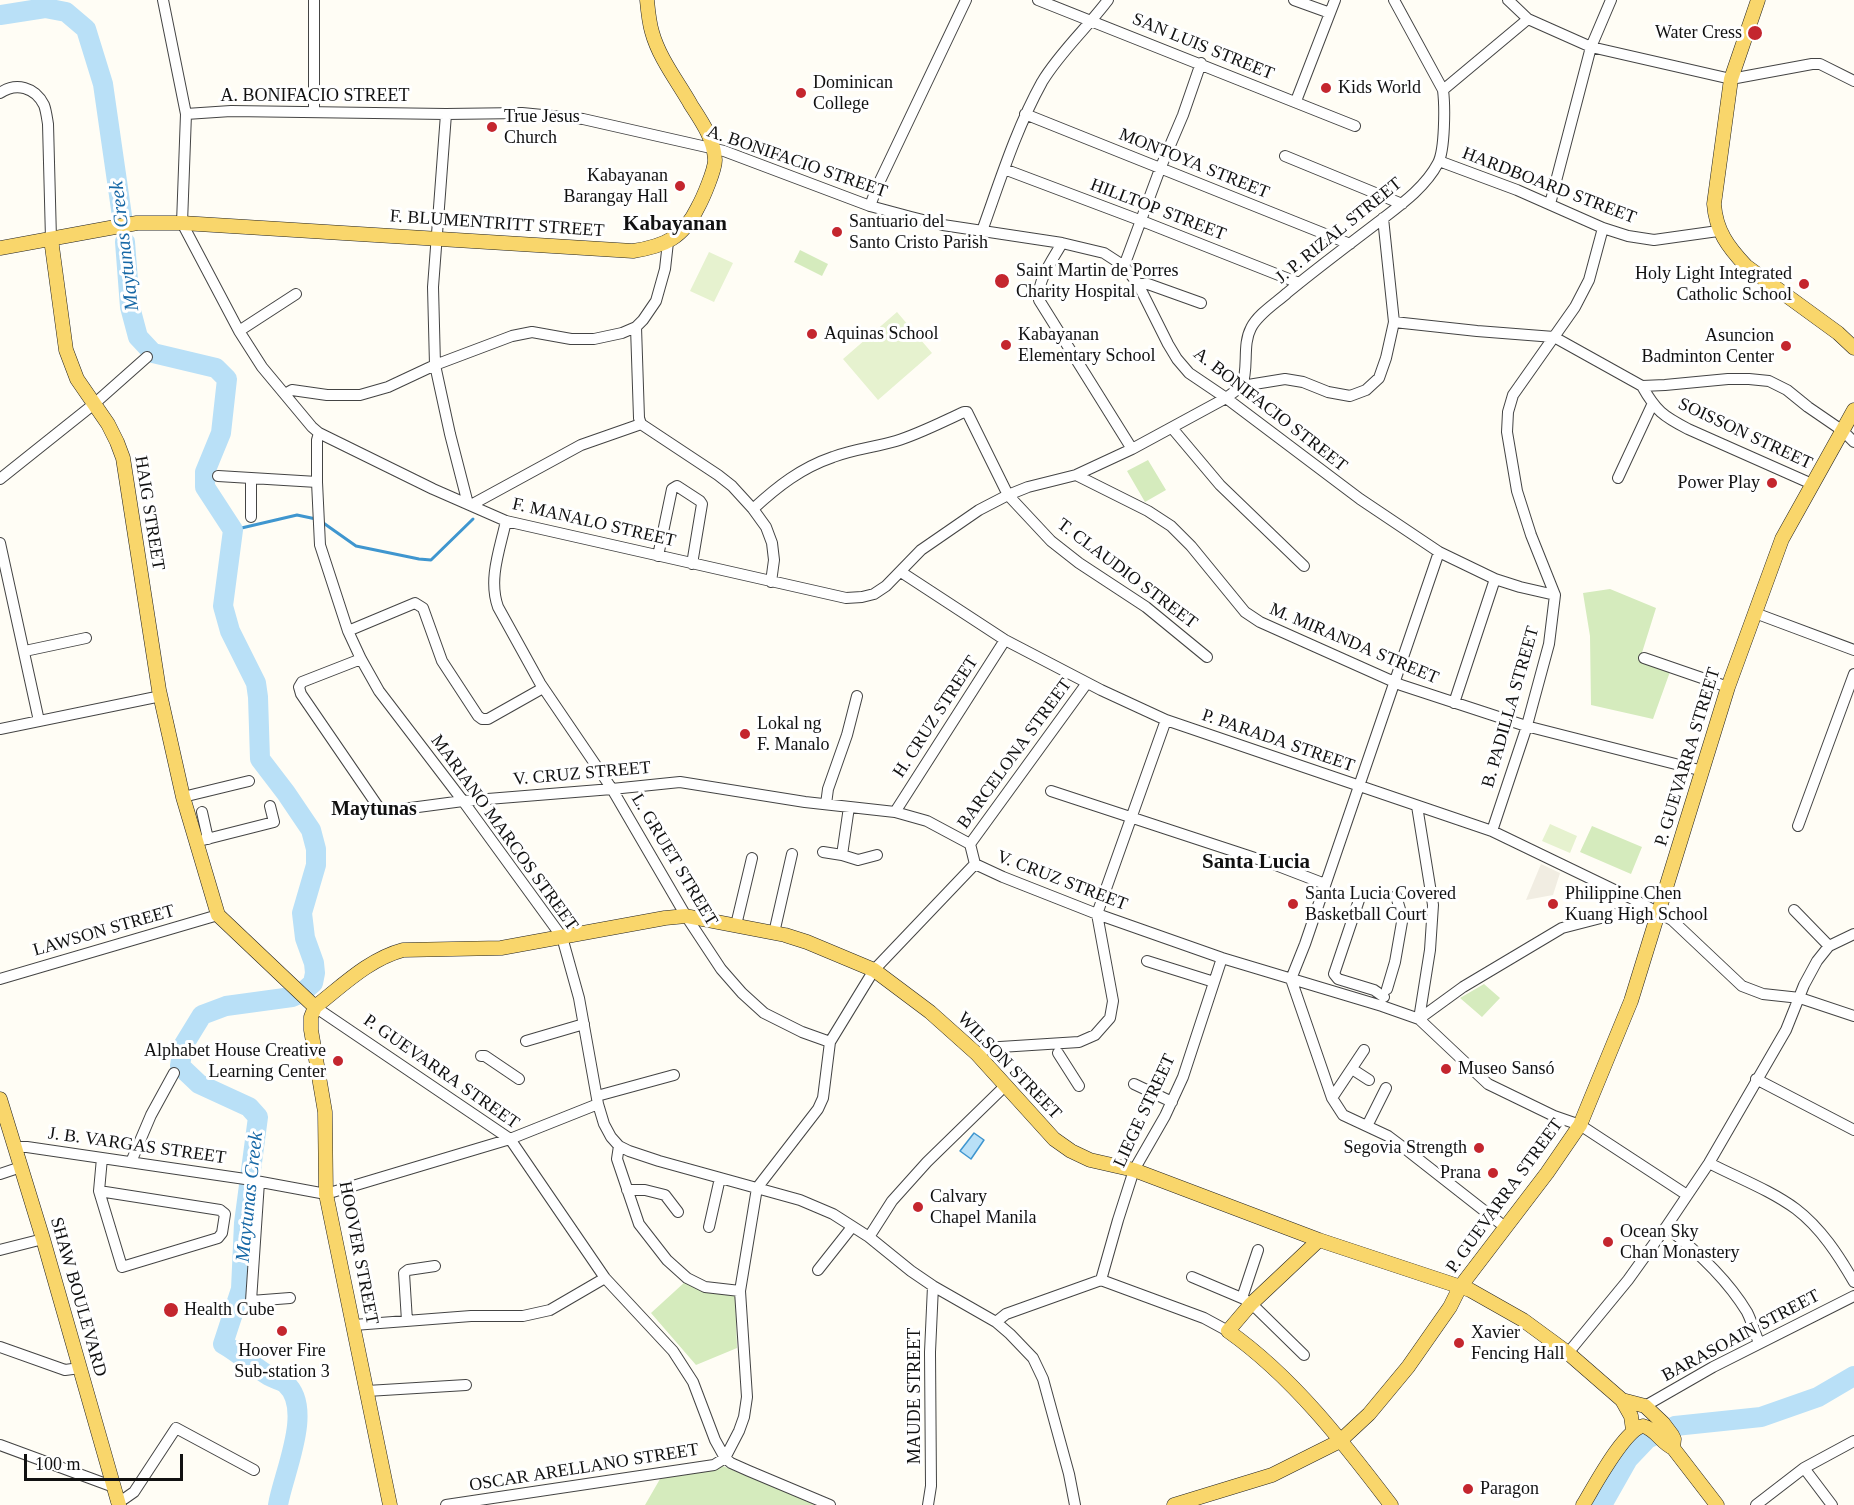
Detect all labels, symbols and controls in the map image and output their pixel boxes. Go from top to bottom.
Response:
street label: SAN LUIS STREET [1129,9,1277,85]
place label: Water Cress [1655,22,1742,44]
marker: Water Cress [1746,24,1764,42]
place label: Dominican College [813,72,893,115]
place label: Kids World [1338,77,1421,99]
marker: Kids World [1319,81,1333,95]
street label: A. BONIFACIO STREET [220,85,410,107]
marker: Dominican College [794,86,808,100]
place label: True Jesus Church [504,106,580,148]
marker: True Jesus Church [485,120,499,134]
street label: A. BONIFACIO STREET [704,121,890,203]
street label: MONTOYA STREET [1116,124,1272,204]
street label: HARDBOARD STREET [1459,143,1639,229]
place label: Kabayanan Barangay Hall [564,165,668,207]
street label: J. P. RIZAL STREET [1271,173,1407,289]
street label: HILLTOP STREET [1087,174,1229,246]
marker: Kabayanan Barangay Hall [673,179,687,193]
water label: Maytunas Creek [105,180,145,312]
street label: F. BLUMENTRITT STREET [389,206,605,242]
place label: Santuario del Santo Cristo Parish [849,211,988,254]
district label: Kabayanan [623,212,727,238]
marker: Santuario del Santo Cristo Parish [830,225,844,239]
place label: Saint Martin de Porres Charity Hospital [1016,260,1178,302]
place label: Holy Light Integrated Catholic School [1635,263,1792,306]
marker: Saint Martin de Porres Charity Hospital [993,272,1011,290]
marker: Holy Light Integrated Catholic School [1797,277,1811,291]
place label: Aquinas School [824,323,938,345]
place label: Kabayanan Elementary School [1018,324,1155,366]
place label: Asuncion Badminton Center [1642,325,1774,368]
marker: Aquinas School [805,327,819,341]
marker: Kabayanan Elementary School [999,338,1013,352]
marker: Asuncion Badminton Center [1779,339,1793,353]
street label: A. BONIFACIO STREET [1189,343,1351,477]
street label: SOISSON STREET [1674,393,1816,475]
street label: HAIG STREET [129,454,169,572]
place label: Power Play [1678,472,1760,494]
marker: Power Play [1765,476,1779,490]
street label: F. MANALO STREET [510,494,678,552]
street label: T. CLAUDIO STREET [1053,514,1201,634]
street label: M. MIRANDA STREET [1266,599,1442,689]
street label: B. PADILLA STREET [1478,624,1544,790]
street label: H. CRUZ STREET [889,652,983,782]
street label: P. GUEVARRA STREET [1651,665,1725,849]
street label: BARCELONA STREET [953,675,1077,833]
street label: P. PARADA STREET [1199,705,1357,777]
place label: Lokal ng F. Manalo [757,713,830,756]
marker: Lokal ng F. Manalo [738,727,752,741]
street label: MARIANO MARCOS STREET [426,731,582,935]
street label: V. CRUZ STREET [512,757,652,791]
street label: L. GRUET STREET [626,790,722,930]
district label: Maytunas [331,798,417,822]
street label: V. CRUZ STREET [994,846,1130,916]
district label: Santa Lucia [1202,850,1310,876]
place label: Santa Lucia Covered Basketball Court [1305,883,1456,926]
place label: Philippine Chen Kuang High School [1565,883,1708,926]
marker: Santa Lucia Covered Basketball Court [1286,897,1300,911]
marker: Philippine Chen Kuang High School [1546,897,1560,911]
street label: LAWSON STREET [31,900,177,962]
street label: WILSON STREET [952,1008,1066,1124]
street label: P. GUEVARRA STREET [359,1010,523,1134]
place label: Alphabet House Creative Learning Center [144,1040,326,1082]
street label: LIEGE STREET [1109,1051,1181,1171]
marker: Alphabet House Creative Learning Center [331,1054,345,1068]
place label: Museo Sansó [1458,1058,1555,1080]
marker: Museo Sansó [1439,1062,1453,1076]
street label: P. GUEVARRA STREET [1442,1115,1568,1277]
street label: J. B. VARGAS STREET [47,1123,227,1169]
water label: Maytunas Creek [231,1131,269,1263]
place label: Segovia Strength [1344,1137,1467,1159]
marker: Segovia Strength [1472,1141,1486,1155]
place label: Prana [1440,1162,1481,1184]
marker: Prana [1486,1166,1500,1180]
street label: HOOVER STREET [334,1180,382,1326]
place label: Calvary Chapel Manila [930,1186,1036,1228]
marker: Calvary Chapel Manila [911,1200,925,1214]
street label: SHAW BOULEVARD [45,1215,111,1379]
place label: Ocean Sky Chan Monastery [1620,1221,1739,1264]
marker: Ocean Sky Chan Monastery [1601,1235,1615,1249]
street label: BARASOAIN STREET [1658,1285,1824,1387]
place label: Health Cube [184,1299,274,1321]
marker: Health Cube [162,1301,180,1319]
place label: Xavier Fencing Hall [1471,1322,1564,1364]
marker: Hoover Fire Sub-station 3 [275,1324,289,1338]
street label: MAUDE STREET [904,1328,926,1464]
marker: Xavier Fencing Hall [1452,1336,1466,1350]
place label: Hoover Fire Sub-station 3 [234,1340,330,1382]
street label: OSCAR ARELLANO STREET [468,1439,700,1497]
scale bar [27,1442,186,1480]
text: 100 m [35,1454,81,1474]
place label: Paragon [1480,1478,1539,1500]
marker: Paragon [1461,1482,1475,1496]

